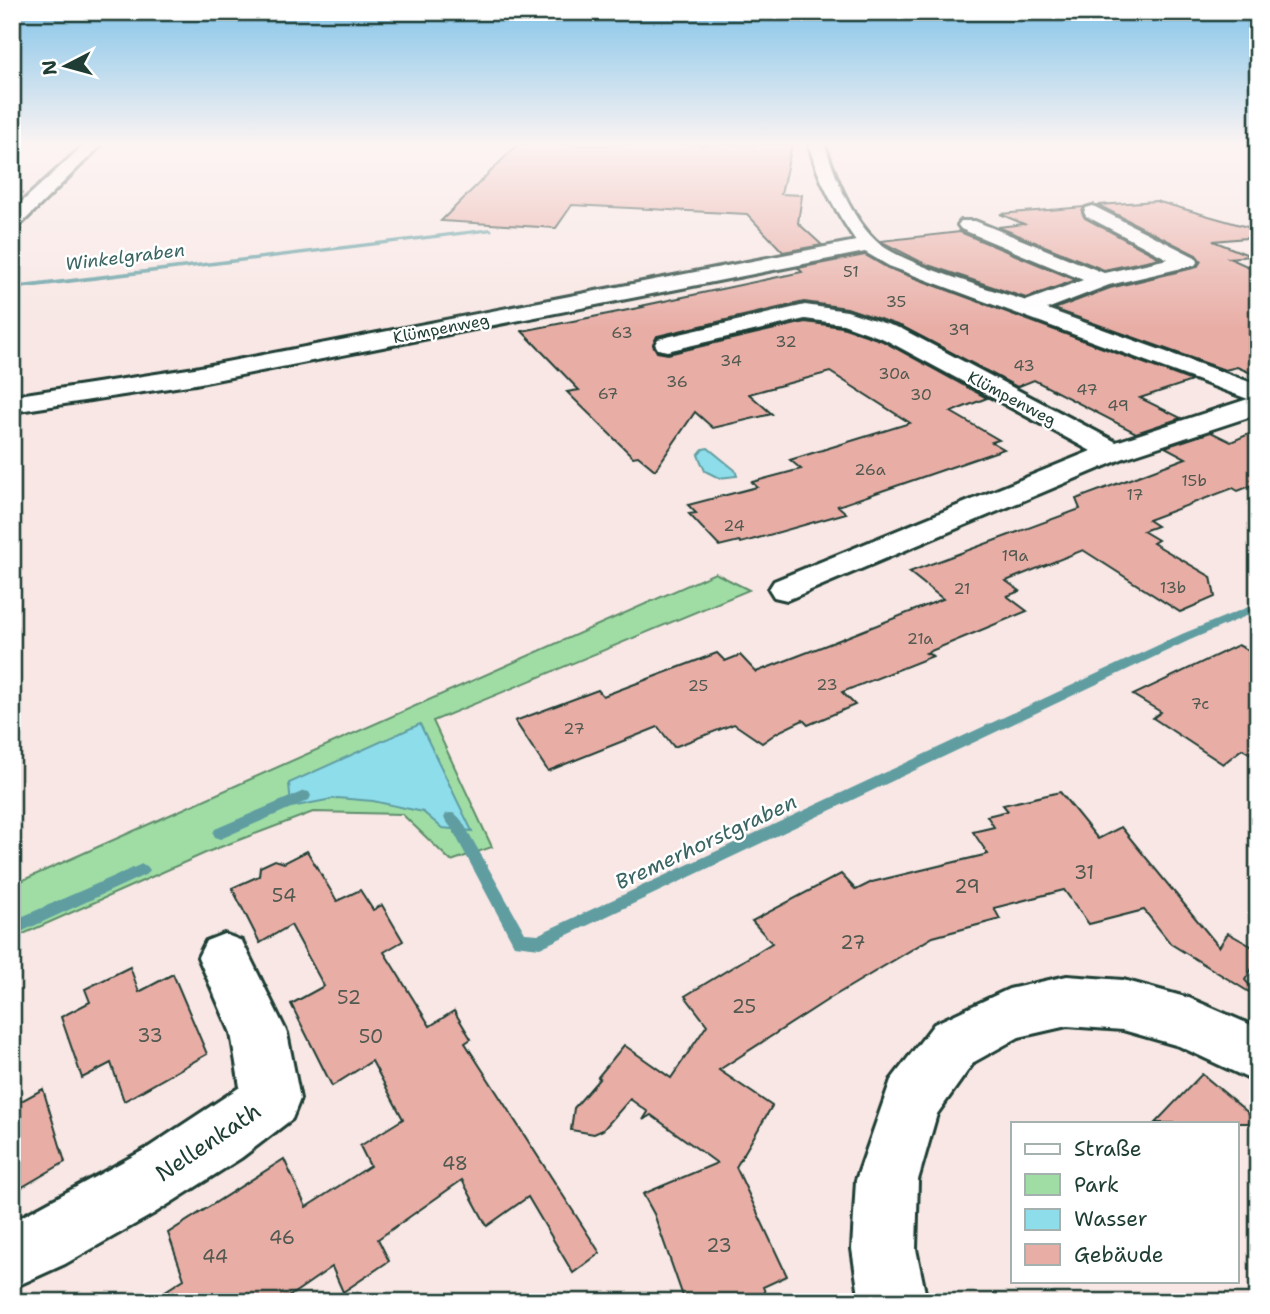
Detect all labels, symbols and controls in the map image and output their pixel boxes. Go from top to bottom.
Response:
north arrow [32,32,102,102]
text: N [36,59,63,77]
water label: Winkelgraben [64,238,186,276]
house number: 51 [843,261,859,282]
house number: 35 [886,291,906,312]
street label: Klümpenweg [391,309,491,348]
house number: 39 [948,319,970,340]
house number: 63 [611,322,633,343]
house number: 32 [775,331,797,352]
house number: 34 [720,350,742,371]
house number: 43 [1013,355,1035,376]
house number: 30a [878,363,910,384]
street label: Klümpenweg [964,366,1060,431]
house number: 36 [666,371,688,392]
house number: 47 [1076,379,1098,400]
house number: 67 [598,383,618,404]
house number: 30 [910,384,932,405]
house number: 49 [1107,395,1129,416]
house number: 26a [854,459,886,480]
house number: 15b [1181,470,1207,491]
house number: 17 [1126,484,1144,505]
house number: 24 [723,515,745,536]
house number: 19a [1002,545,1028,566]
house number: 13b [1160,577,1186,598]
house number: 21 [953,578,971,599]
house number: 21a [907,628,933,649]
house number: 23 [816,674,838,695]
house number: 25 [688,675,708,696]
house number: 7c [1191,693,1209,714]
house number: 27 [563,718,585,739]
water label: Bremerhorstgraben [611,788,801,896]
house number: 31 [1074,860,1094,885]
house number: 29 [954,874,980,899]
house number: 54 [272,883,296,908]
house number: 27 [840,930,866,955]
house number: 52 [337,985,361,1010]
house number: 25 [732,994,756,1019]
house number: 33 [137,1023,163,1048]
house number: 50 [359,1024,383,1049]
street label: Nellenkath [149,1096,267,1188]
legend [1011,1122,1238,1282]
text: Straße [1074,1135,1142,1163]
house number: 48 [442,1151,468,1176]
text: Park [1074,1171,1119,1199]
text: Wasser [1074,1205,1148,1233]
house number: 46 [269,1225,295,1250]
house number: 23 [706,1233,732,1258]
text: Gebäude [1074,1241,1164,1269]
house number: 44 [202,1244,228,1269]

